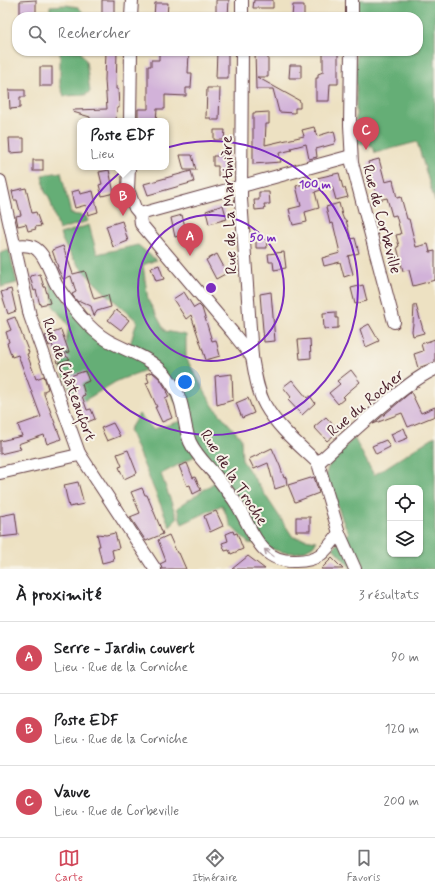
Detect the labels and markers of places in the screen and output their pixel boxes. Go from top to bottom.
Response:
pin: C [353,117,379,150]
pin: B [110,183,136,216]
pin: A [177,223,203,256]
centre of rings [204,281,218,295]

